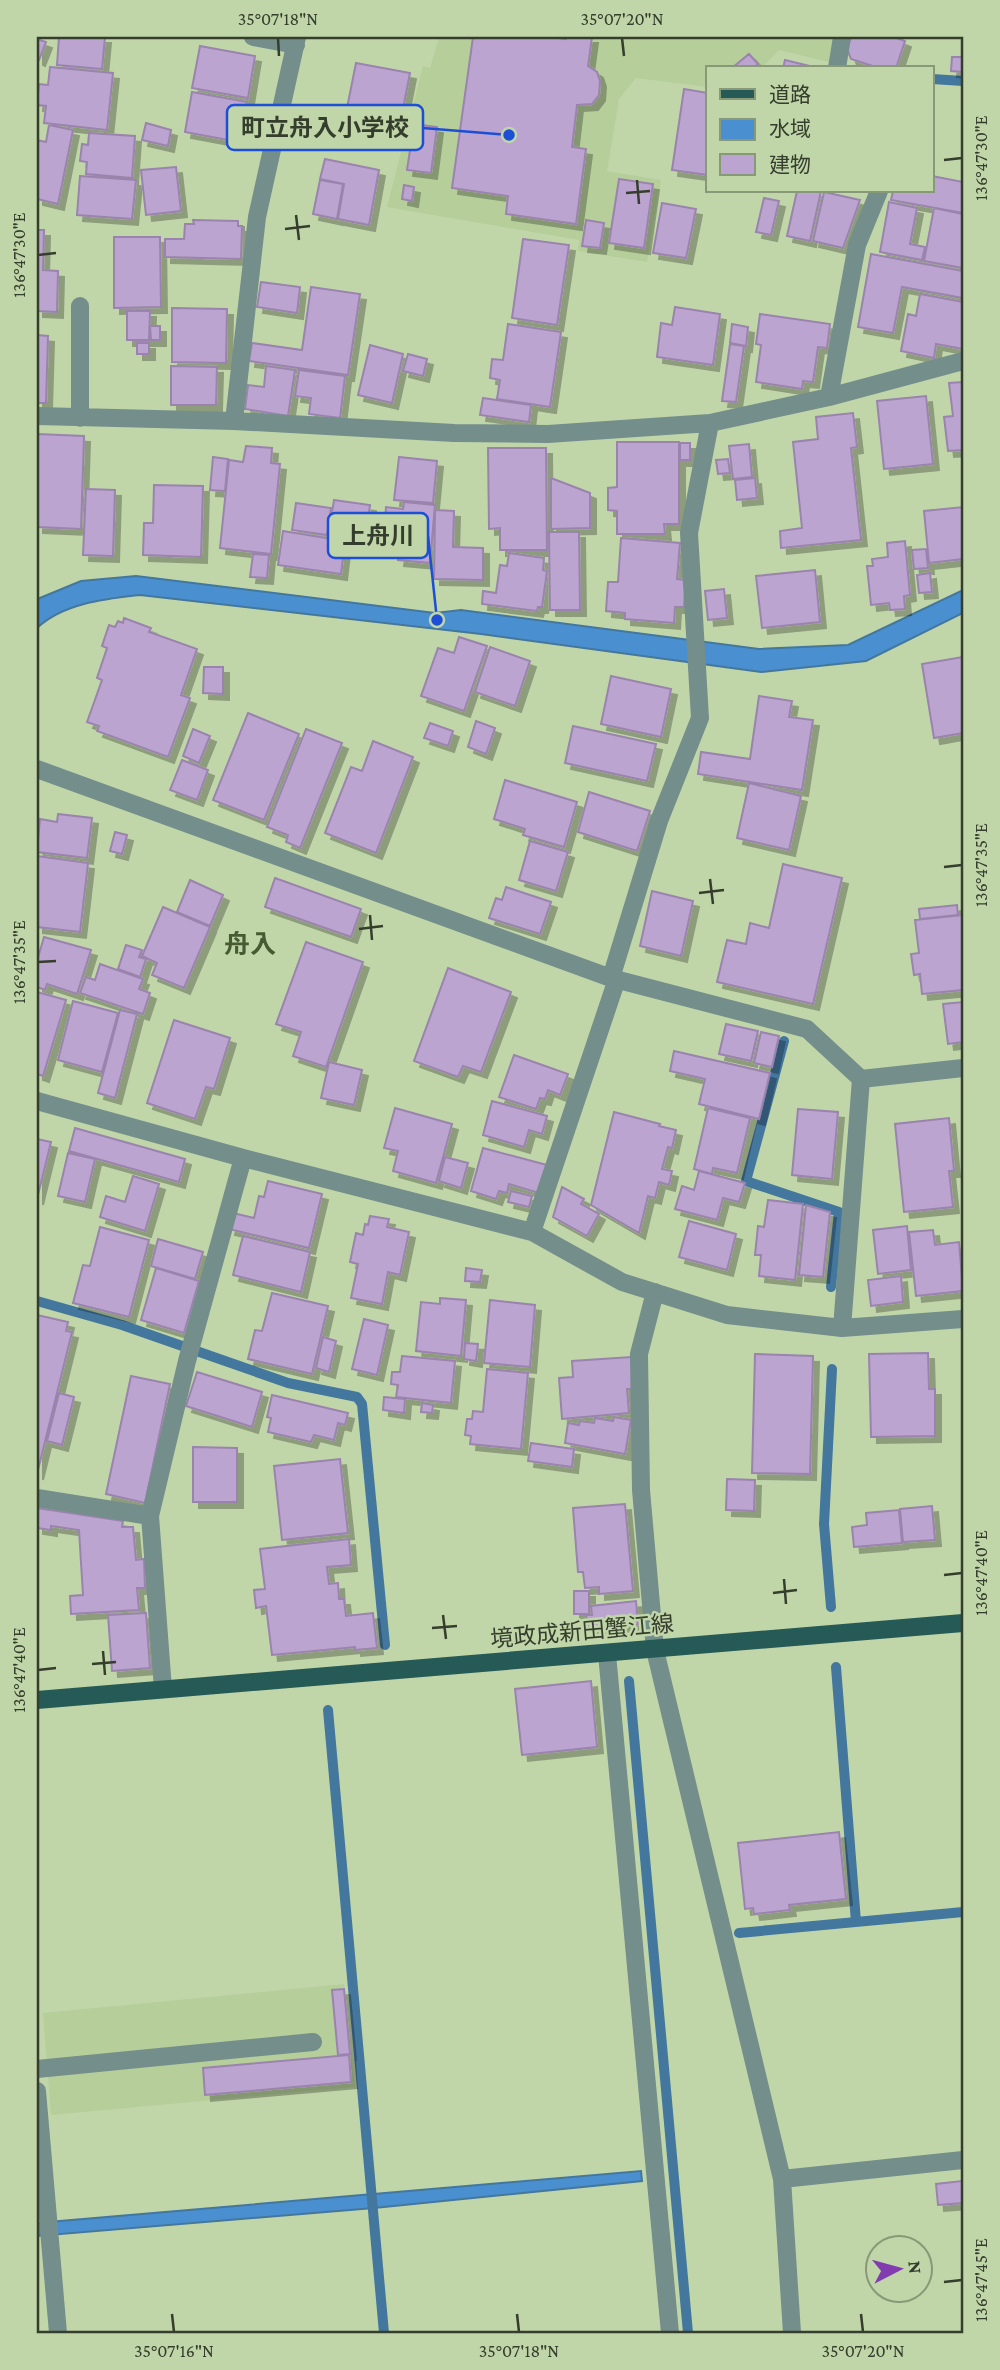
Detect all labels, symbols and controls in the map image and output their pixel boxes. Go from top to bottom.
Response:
text: 35°07'18"N [238,9,318,29]
text: 35°07'20"N [580,9,664,29]
legend [706,66,934,192]
text: 道路 [769,83,811,107]
callout: 町立舟入小学校 [227,105,423,150]
text: 町立舟入小学校 [241,114,409,141]
text: 136°47'30"E [971,115,991,201]
text: 水域 [769,117,811,141]
text: 建物 [769,153,811,177]
text: 136°47'30"E [9,212,29,298]
callout: 上舟川 [328,513,428,558]
text: 上舟川 [342,522,414,549]
text: 136°47'35"E [971,823,991,907]
text: 136°47'35"E [9,920,29,1004]
district label: 舟入 [224,930,276,959]
text: 136°47'40"E [971,1530,991,1616]
street label: 境政成新田蟹江線 [489,1610,675,1652]
text: 136°47'40"E [9,1627,29,1713]
north arrow [864,2234,934,2304]
text: 136°47'45"E [971,2238,991,2322]
text: N [904,2260,927,2275]
text: 35°07'16"N [134,2341,214,2361]
text: 35°07'18"N [479,2341,559,2361]
text: 35°07'20"N [821,2341,905,2361]

